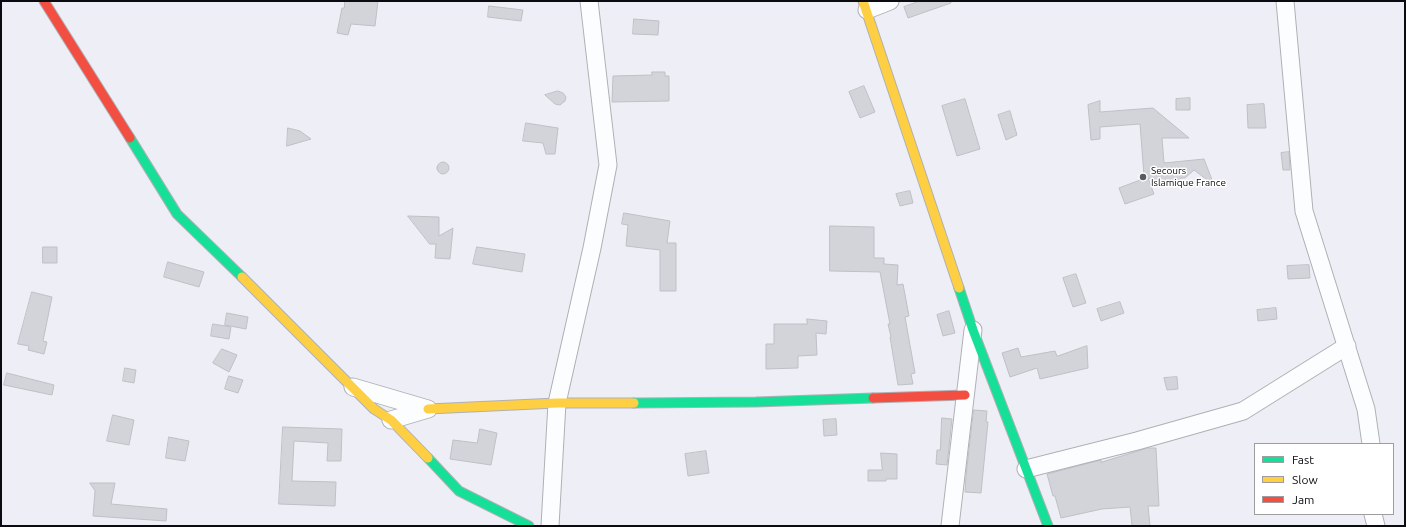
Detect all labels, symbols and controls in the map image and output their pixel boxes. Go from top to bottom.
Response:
place label: Secours Islamique France [1151,165,1226,188]
marker: Secours Islamique France [1138,172,1148,182]
legend [1254,443,1394,515]
text: Fast [1292,453,1314,466]
text: Slow [1292,473,1318,486]
text: Jam [1292,493,1314,506]

